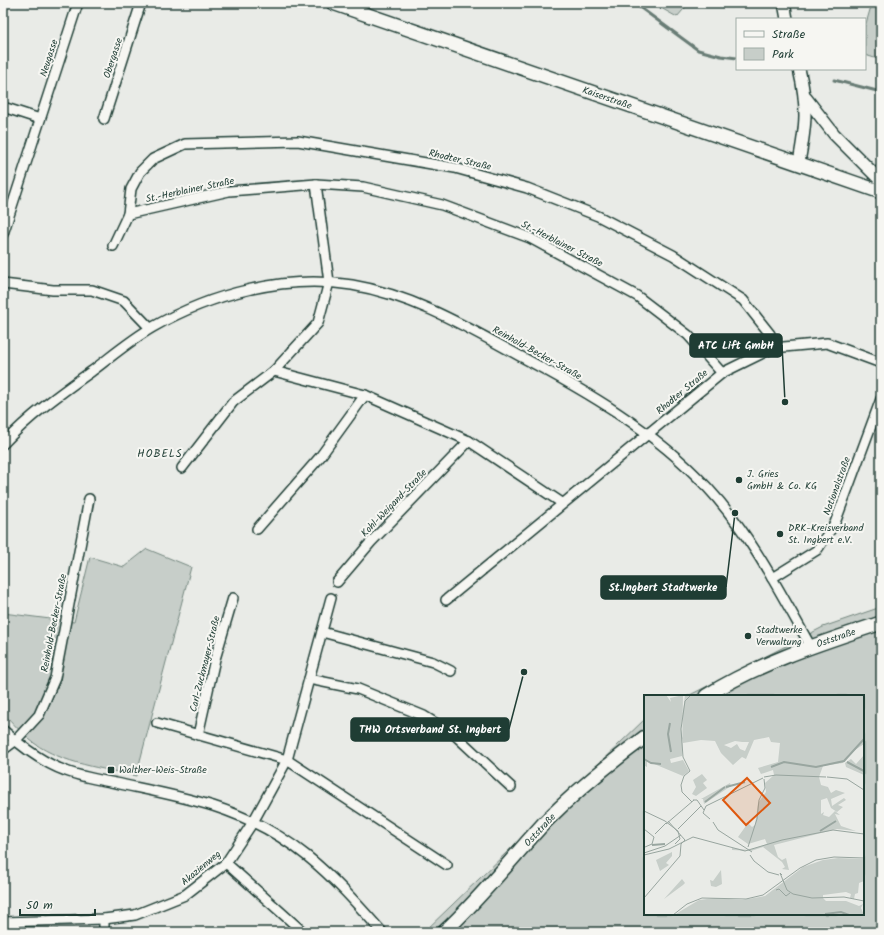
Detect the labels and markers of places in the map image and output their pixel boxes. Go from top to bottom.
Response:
callout: ATC Lift GmbH [690,334,782,357]
place label: J. Gries GmbH & Co. KG [747,466,817,494]
marker: J. Gries GmbH & Co. KG [734,475,744,485]
place label: DRK-Kreisverband St. Ingbert e.V. [788,520,864,548]
marker: DRK-Kreisverband St. Ingbert e.V. [775,529,785,539]
callout: St.Ingbert Stadtwerke [601,576,726,599]
place label: Stadtwerke Verwaltung [756,622,803,650]
marker: Stadtwerke Verwaltung [743,631,753,641]
callout: THW Ortsverband St. Ingbert [351,718,509,741]
place label: Walther-Weis-Straße [119,762,207,778]
marker: Walther-Weis-Straße [106,765,116,775]

